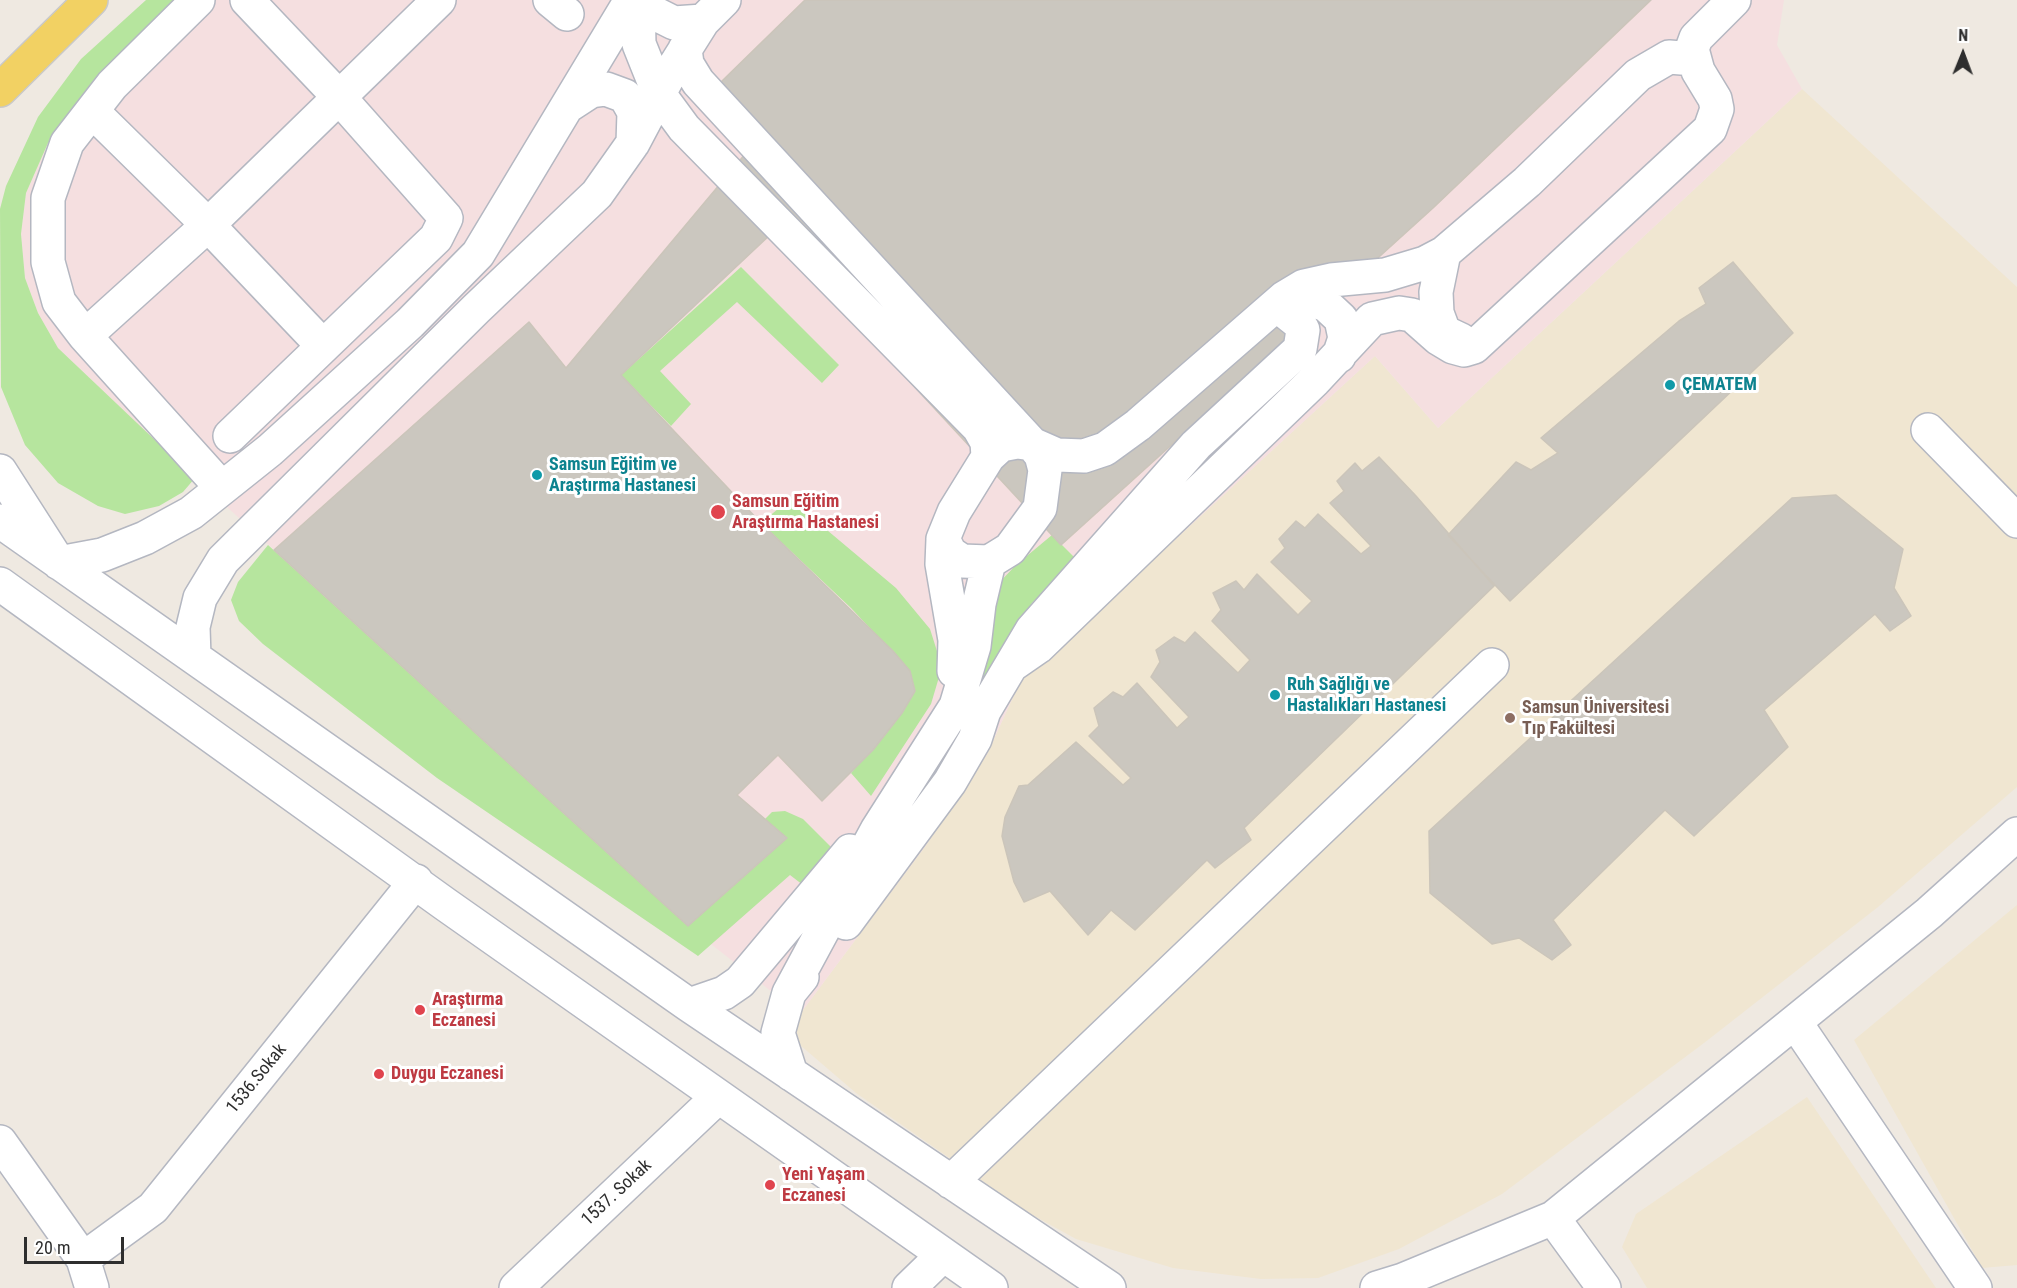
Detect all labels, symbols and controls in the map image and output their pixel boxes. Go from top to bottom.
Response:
north arrow [1933,24,1993,84]
text: N [1958,26,1968,45]
place label: ÇEMATEM [1682,374,1757,396]
marker: ÇEMATEM [1663,378,1677,392]
place label: Samsun Eğitim ve Araştırma Hastanesi [549,454,696,496]
marker: Samsun Eğitim ve Araştırma Hastanesi [530,468,544,482]
place label: Samsun Eğitim Araştırma Hastanesi [732,491,879,534]
marker: Samsun Eğitim Araştırma Hastanesi [709,503,727,521]
place label: Ruh Sağlığı ve Hastalıkları Hastanesi [1287,674,1446,716]
marker: Ruh Sağlığı ve Hastalıkları Hastanesi [1268,688,1282,702]
place label: Samsun Üniversitesi Tıp Fakültesi [1522,697,1669,740]
marker: Samsun Üniversitesi Tıp Fakültesi [1503,711,1517,725]
place label: Araştırma Eczanesi [432,989,503,1032]
marker: Araştırma Eczanesi [413,1003,427,1017]
street label: 1536.Sokak [222,1040,292,1118]
place label: Duygu Eczanesi [391,1063,504,1085]
marker: Duygu Eczanesi [372,1067,386,1081]
street label: 1537. Sokak [578,1155,656,1231]
place label: Yeni Yaşam Eczanesi [782,1164,865,1206]
marker: Yeni Yaşam Eczanesi [763,1178,777,1192]
scale bar [27,1225,128,1263]
text: 20 m [35,1237,70,1258]

